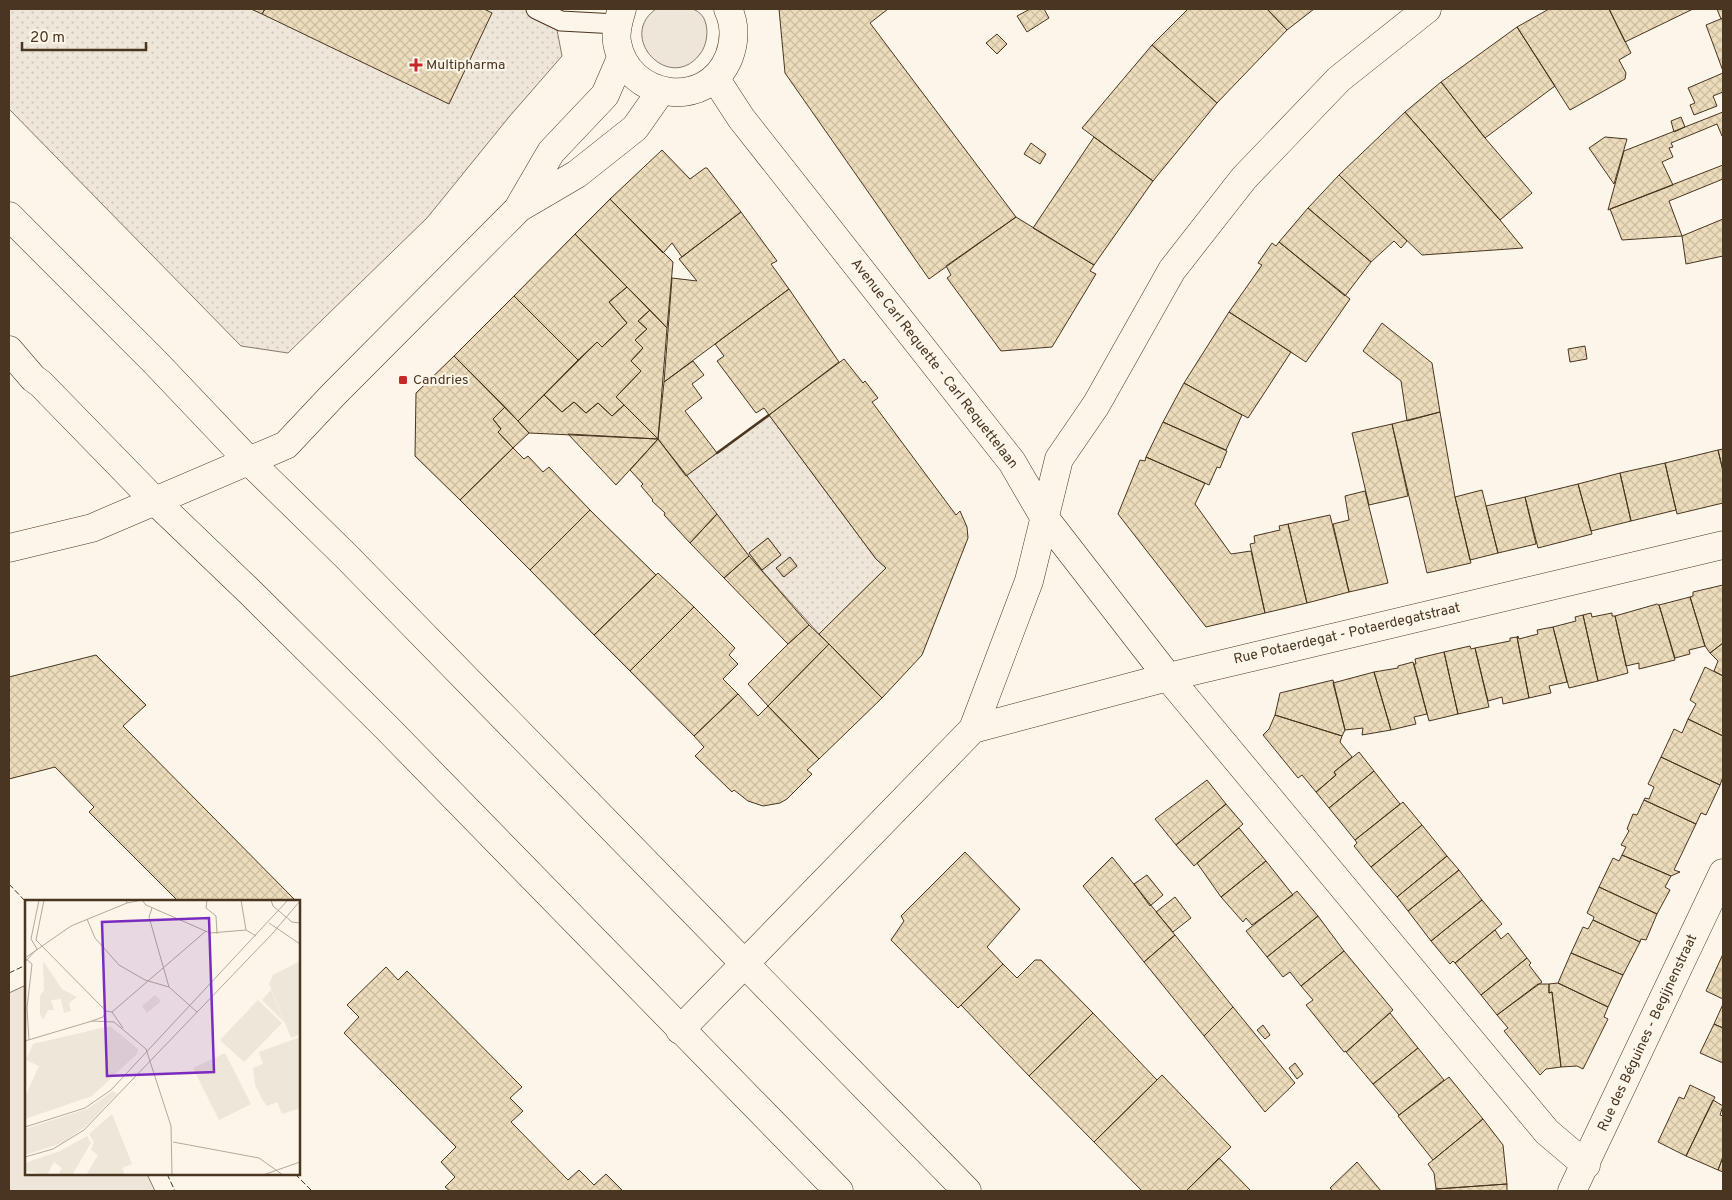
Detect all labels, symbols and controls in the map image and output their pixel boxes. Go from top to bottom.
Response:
scale bar [22,20,146,52]
text: 20 m [30,29,65,48]
place label: Multipharma [426,57,505,74]
marker: Multipharma [410,59,422,71]
street label: Avenue Carl Requette - Carl Requettelaan [847,256,1021,472]
place label: Candries [413,372,468,389]
marker: Candries [397,374,409,386]
street label: Rue Potaerdegat - Potaerdegatstraat [1232,600,1462,668]
inset map [25,900,300,1175]
street label: Rue des Béguines - Begijnenstraat [1595,932,1701,1134]

